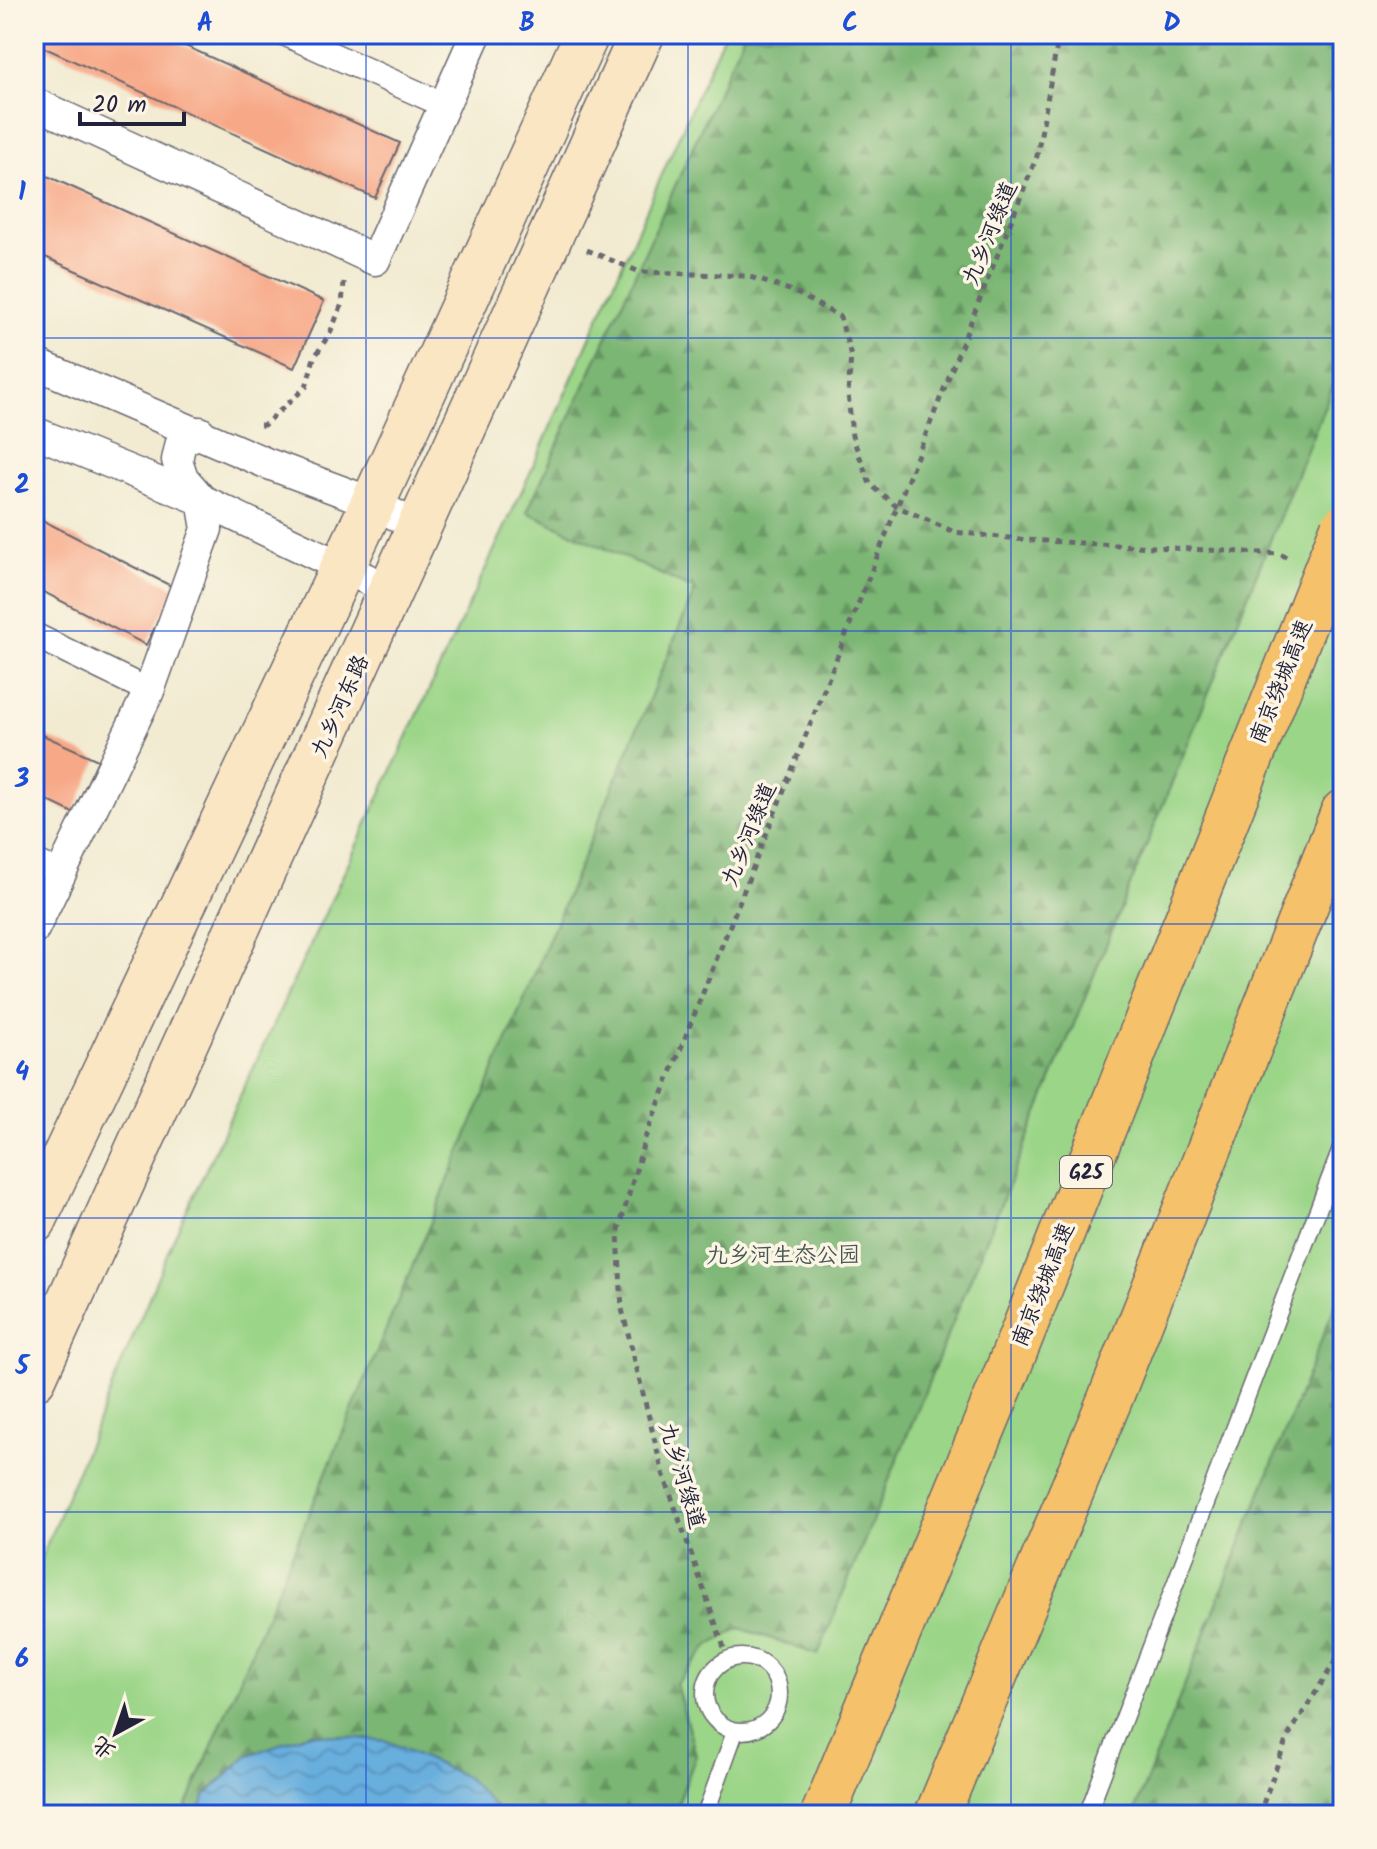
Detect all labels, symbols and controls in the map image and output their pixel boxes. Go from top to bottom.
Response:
text: A [197,3,213,45]
text: B [519,3,535,45]
text: C [842,3,858,45]
text: D [1163,3,1181,45]
scale bar [80,76,184,126]
text: 20 m [92,86,147,125]
text: 1 [18,172,26,214]
street label: 九乡河绿道 [954,176,1028,291]
text: 2 [14,465,30,507]
street label: 南京绕城高速 [1241,614,1323,750]
street label: 九乡河东路 [303,650,380,764]
text: 3 [14,759,29,801]
street label: 九乡河绿道 [713,777,787,892]
text: 4 [15,1052,29,1094]
road number: G25 [1060,1156,1112,1188]
street label: 南京绕城高速 [1003,1217,1085,1353]
park label: 九乡河生态公园 [706,1239,860,1274]
text: 5 [14,1346,30,1388]
street label: 九乡河绿道 [648,1418,713,1533]
text: 6 [15,1639,29,1681]
north arrow [76,1693,156,1773]
text: 北 [85,1726,124,1767]

